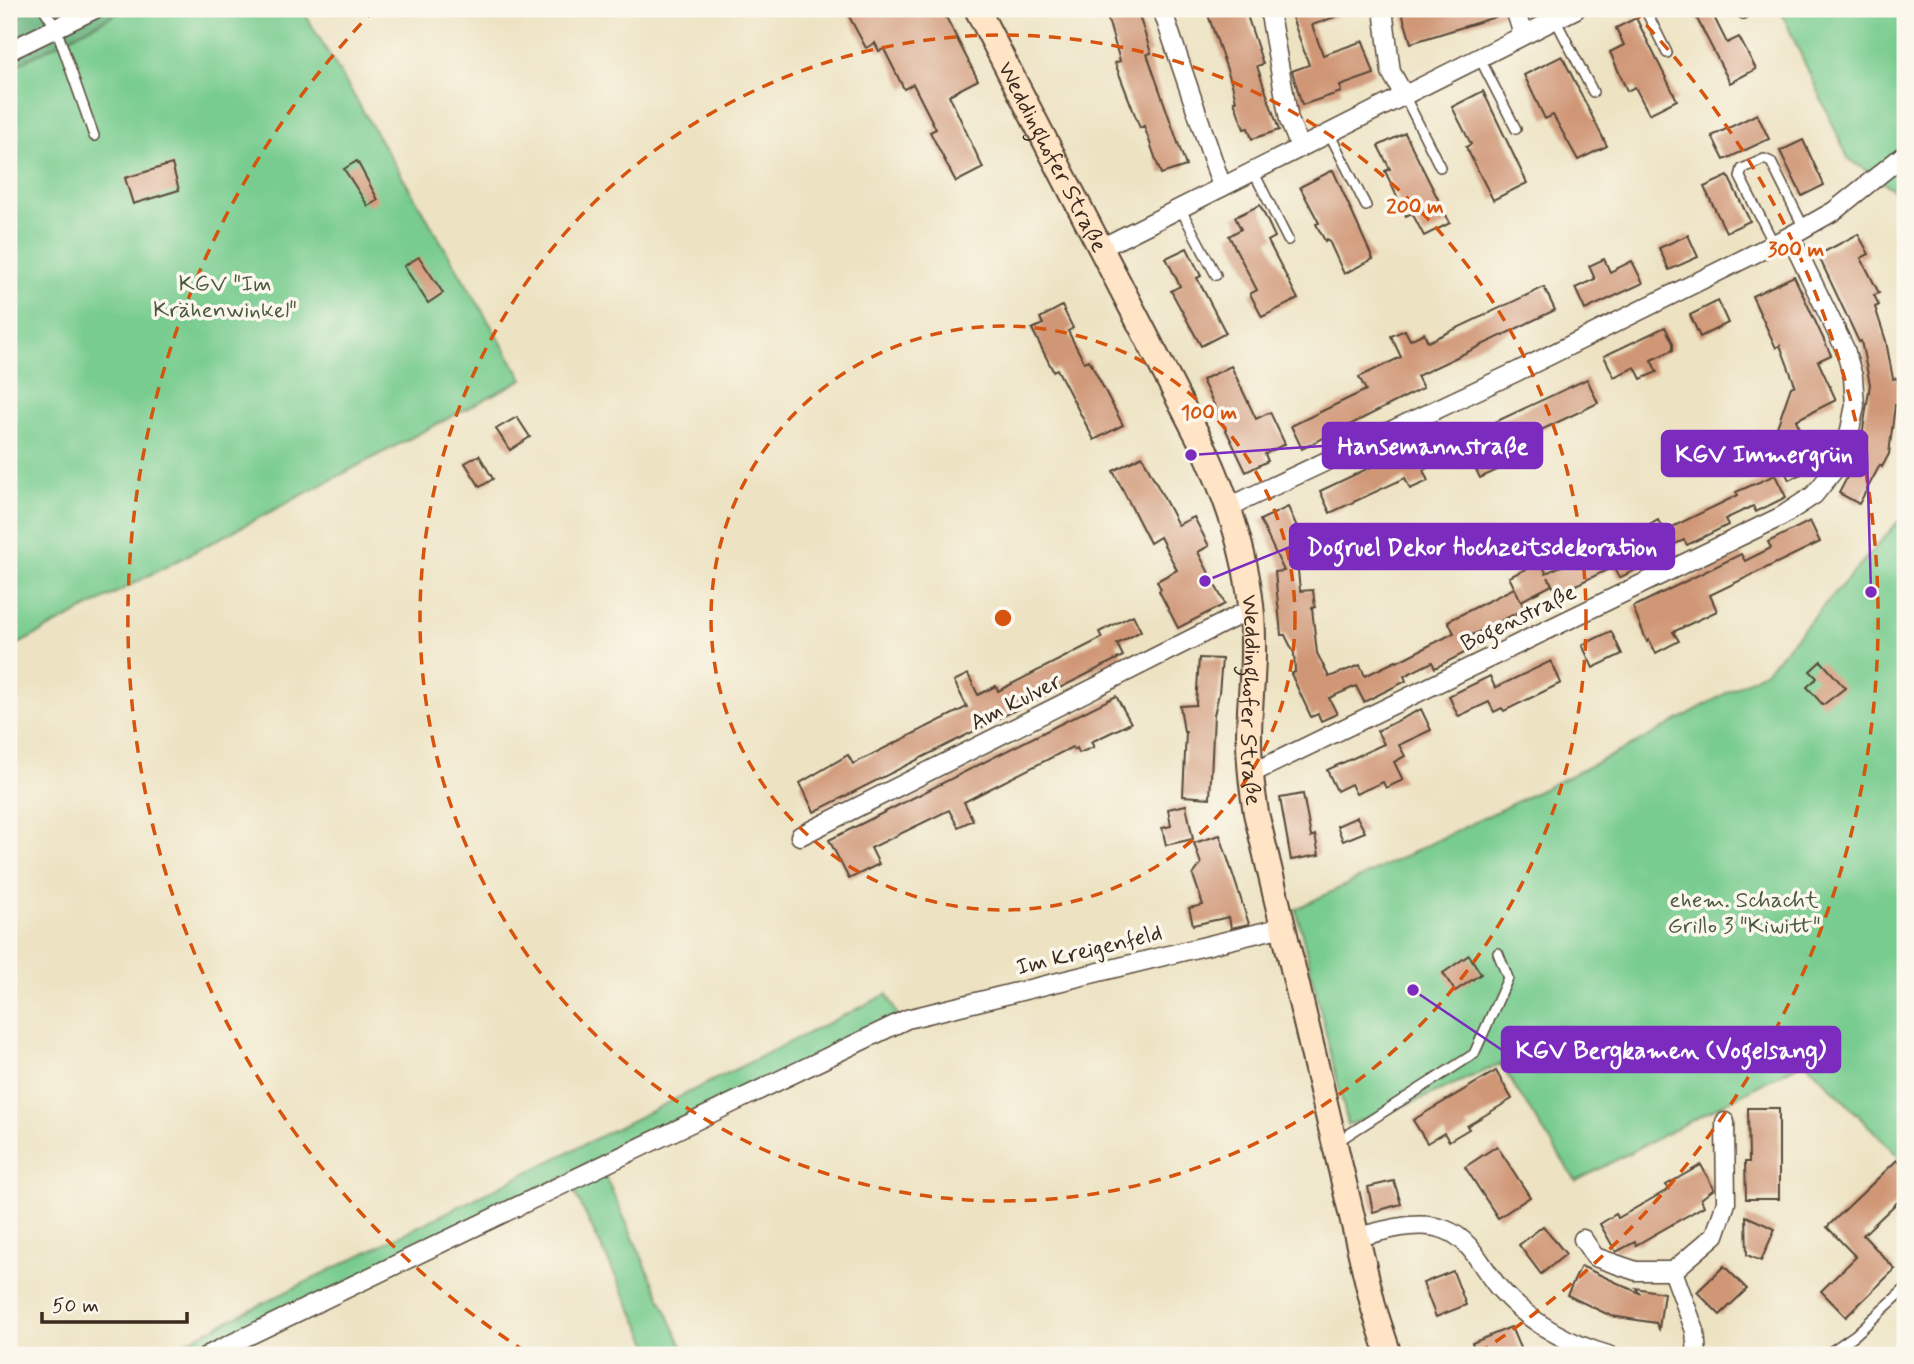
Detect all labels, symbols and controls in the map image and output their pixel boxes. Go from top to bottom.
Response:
street label: Weddinghofer Straße [990,57,1113,258]
text: 200 m [1386,193,1444,221]
text: 300 m [1768,236,1825,264]
park label: KGV "Im Krähenwinkel" [153,270,297,326]
text: 100 m [1181,399,1237,427]
callout: Hansemannstraße [1323,423,1542,468]
callout: KGV Immergrün [1662,431,1867,476]
text: Hansemannstraße [1338,432,1529,463]
text: KGV Immergrün [1675,440,1853,472]
callout: Dogruel Dekor Hochzeitsdekoration [1290,524,1674,569]
text: Dogruel Dekor Hochzeitsdekoration [1307,533,1657,567]
street label: Bogenstraße [1456,578,1582,661]
street label: Weddinghofer Straße [1232,593,1268,808]
centre of rings [991,606,1015,630]
street label: Am Kulver [965,667,1067,738]
park label: ehem. Schacht Grillo 3 "Kiwitt" [1668,886,1821,942]
street label: Im Kreigenfeld [1014,918,1165,984]
callout: KGV Bergkamen (Vogelsang) [1502,1027,1840,1072]
text: KGV Bergkamen (Vogelsang) [1516,1036,1827,1070]
scale bar [42,1280,187,1324]
text: 50 m [52,1292,99,1320]

